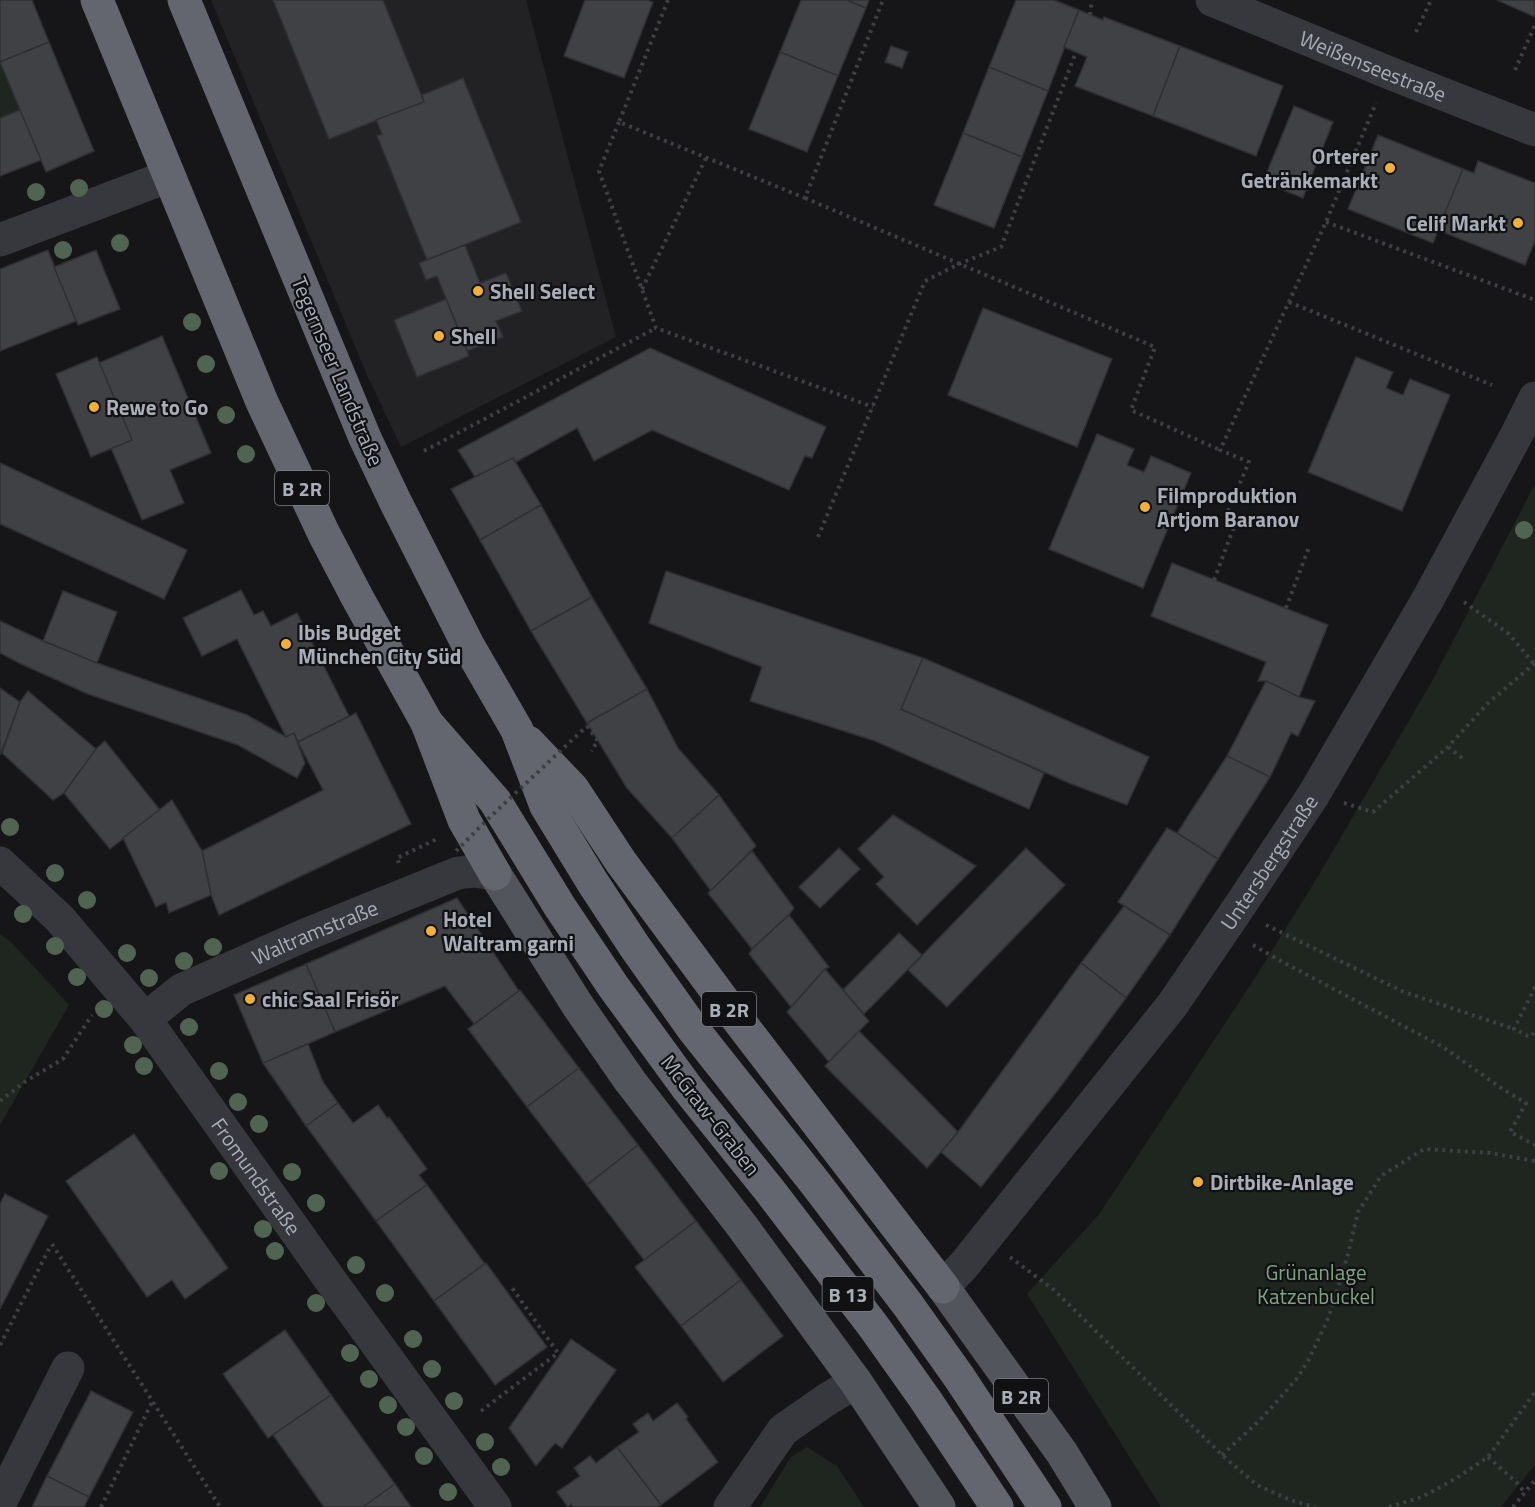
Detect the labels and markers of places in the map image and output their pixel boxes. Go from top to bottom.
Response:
place label: Orterer Getränkemarkt [1241,140,1378,196]
marker: Orterer Getränkemarkt [1383,161,1397,175]
place label: Celif Markt [1406,207,1506,239]
marker: Celif Markt [1511,216,1525,230]
place label: Shell Select [490,275,596,307]
marker: Shell Select [471,284,485,298]
place label: Shell [451,320,496,352]
marker: Shell [432,329,446,343]
place label: Rewe to Go [106,391,209,423]
marker: Rewe to Go [87,400,101,414]
place label: Filmproduktion Artjom Baranov [1157,479,1300,535]
marker: Filmproduktion Artjom Baranov [1138,500,1152,514]
place label: Ibis Budget München City Süd [298,616,461,672]
marker: Ibis Budget München City Süd [279,637,293,651]
place label: Hotel Waltram garni [443,903,574,959]
marker: Hotel Waltram garni [424,924,438,938]
place label: chic Saal Frisör [262,983,399,1015]
marker: chic Saal Frisör [243,992,257,1006]
place label: Dirtbike-Anlage [1210,1166,1354,1198]
marker: Dirtbike-Anlage [1191,1175,1205,1189]

